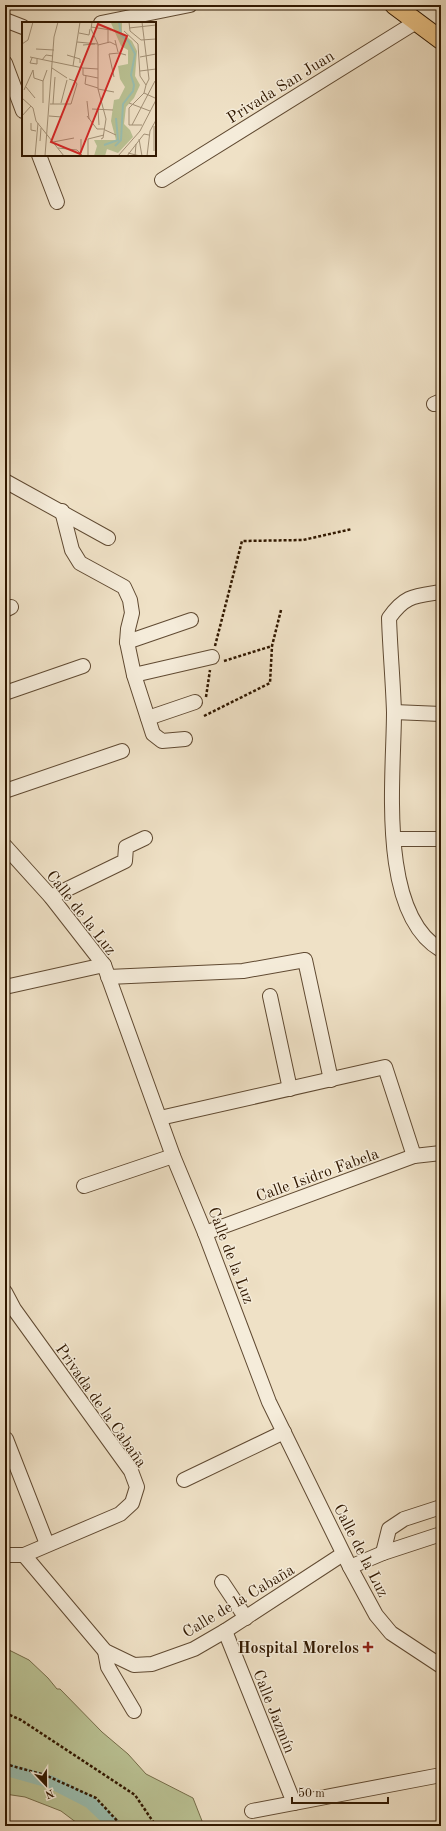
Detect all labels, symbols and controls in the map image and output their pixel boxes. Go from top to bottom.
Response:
inset map [22,22,156,156]
street label: Privada San Juan [225,48,338,127]
street label: Calle de la Luz [43,868,118,958]
street label: Calle Isidro Fabela [254,1146,381,1206]
street label: Calle de la Luz [204,1205,256,1306]
street label: Privada de la Cabaña [52,1342,149,1471]
street label: Calle de la Luz [330,1502,391,1600]
street label: Calle de la Cabaña [180,1562,298,1641]
place label: Hospital Morelos [237,1641,359,1657]
marker: Hospital Morelos [362,1641,374,1653]
street label: Calle Jazmín [249,1668,297,1756]
north arrow [26,1765,66,1805]
scale bar [292,1779,388,1805]
text: N [43,1786,55,1800]
text: 50 m [298,1787,325,1800]

